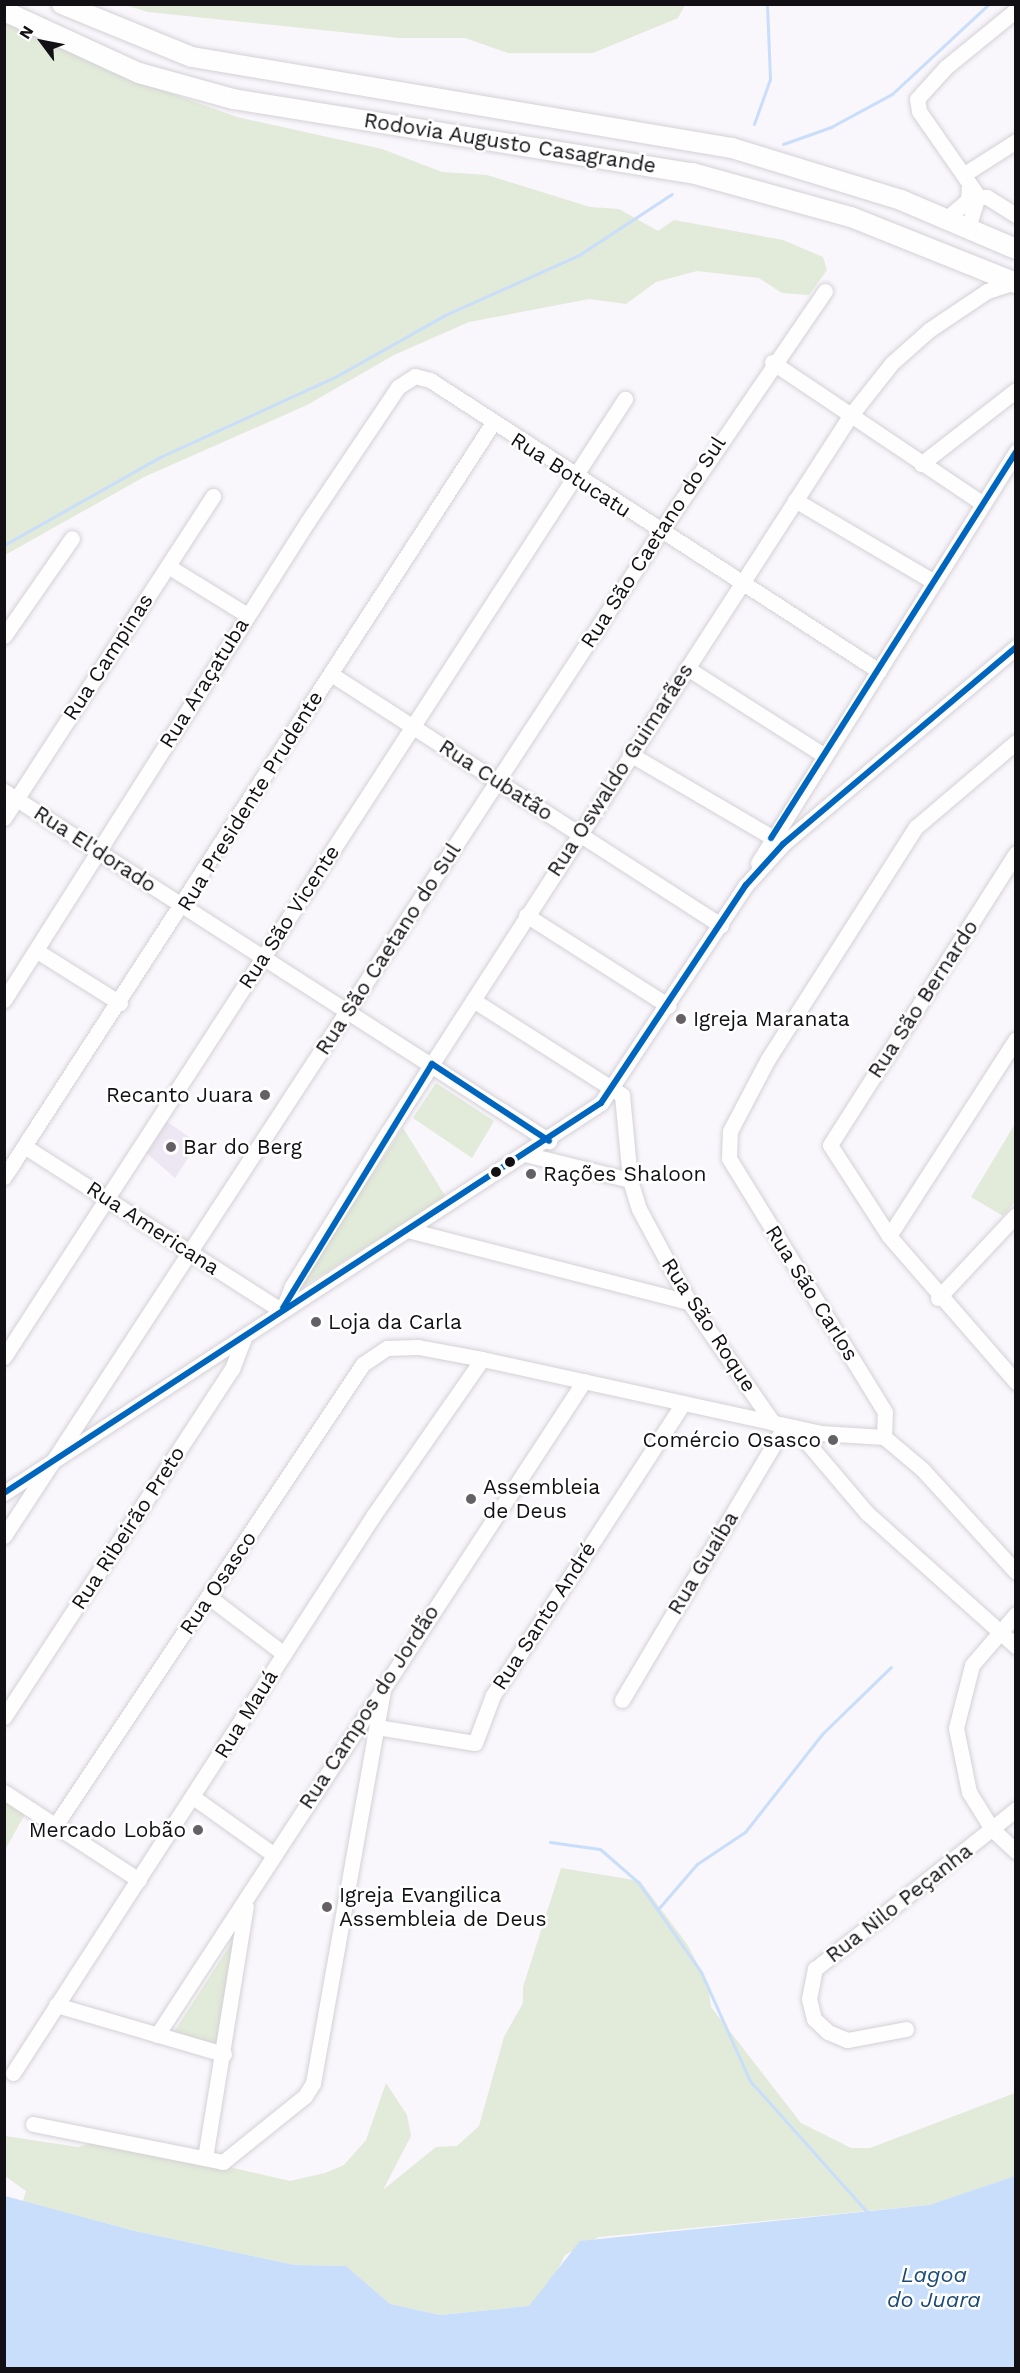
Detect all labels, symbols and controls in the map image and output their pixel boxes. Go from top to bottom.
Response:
north arrow [12,12,72,72]
text: N [15,22,38,42]
street label: Rodovia Augusto Casagrande [361,107,659,179]
street label: Rua Botucatu [506,427,636,523]
street label: Rua São Caetano do Sul [575,431,731,653]
street label: Rua Campinas [57,589,159,725]
street label: Rua Araçatuba [154,613,254,753]
street label: Rua Oswaldo Guimarães [542,659,698,881]
street label: Rua Presidente Prudente [172,686,328,916]
street label: Rua Cubatão [434,734,558,826]
street label: Rua El'dorado [29,800,161,898]
street label: Rua São Caetano do Sul [310,838,466,1060]
street label: Rua São Vicente [233,840,345,994]
street label: Rua São Bernardo [862,915,984,1083]
place label: Igreja Maranata [693,1006,850,1032]
marker: Igreja Maranata [674,1012,688,1026]
place label: Recanto Juara [106,1082,253,1108]
marker: Recanto Juara [258,1088,272,1102]
place label: Bar do Berg [183,1134,302,1160]
marker: Bar do Berg [164,1140,178,1154]
unlabelled marker [504,1156,516,1168]
place label: Rações Shaloon [543,1161,707,1187]
unlabelled marker [490,1166,502,1178]
marker: Rações Shaloon [524,1167,538,1181]
street label: Rua Americana [81,1175,225,1281]
street label: Rua São Carlos [760,1220,864,1366]
street label: Rua São Roque [656,1253,762,1397]
place label: Loja da Carla [328,1309,463,1335]
marker: Loja da Carla [309,1315,323,1329]
place label: Comércio Osasco [642,1427,821,1453]
marker: Comércio Osasco [826,1433,840,1447]
street label: Rua Ribeirão Preto [66,1441,190,1615]
place label: Assembleia de Deus [483,1474,600,1524]
marker: Assembleia de Deus [464,1492,478,1506]
street label: Rua Guaíba [662,1507,744,1619]
street label: Rua Osasco [174,1526,262,1640]
street label: Rua Santo André [486,1537,602,1695]
street label: Rua Campos do Jordão [293,1600,445,1814]
street label: Rua Mauá [209,1665,283,1763]
place label: Mercado Lobão [29,1817,186,1843]
marker: Mercado Lobão [191,1823,205,1837]
street label: Rua Nilo Peçanha [821,1838,977,1968]
place label: Igreja Evangilica Assembleia de Deus [339,1882,547,1932]
marker: Igreja Evangilica Assembleia de Deus [320,1900,334,1914]
water label: Lagoa do Juara [887,2261,981,2312]

